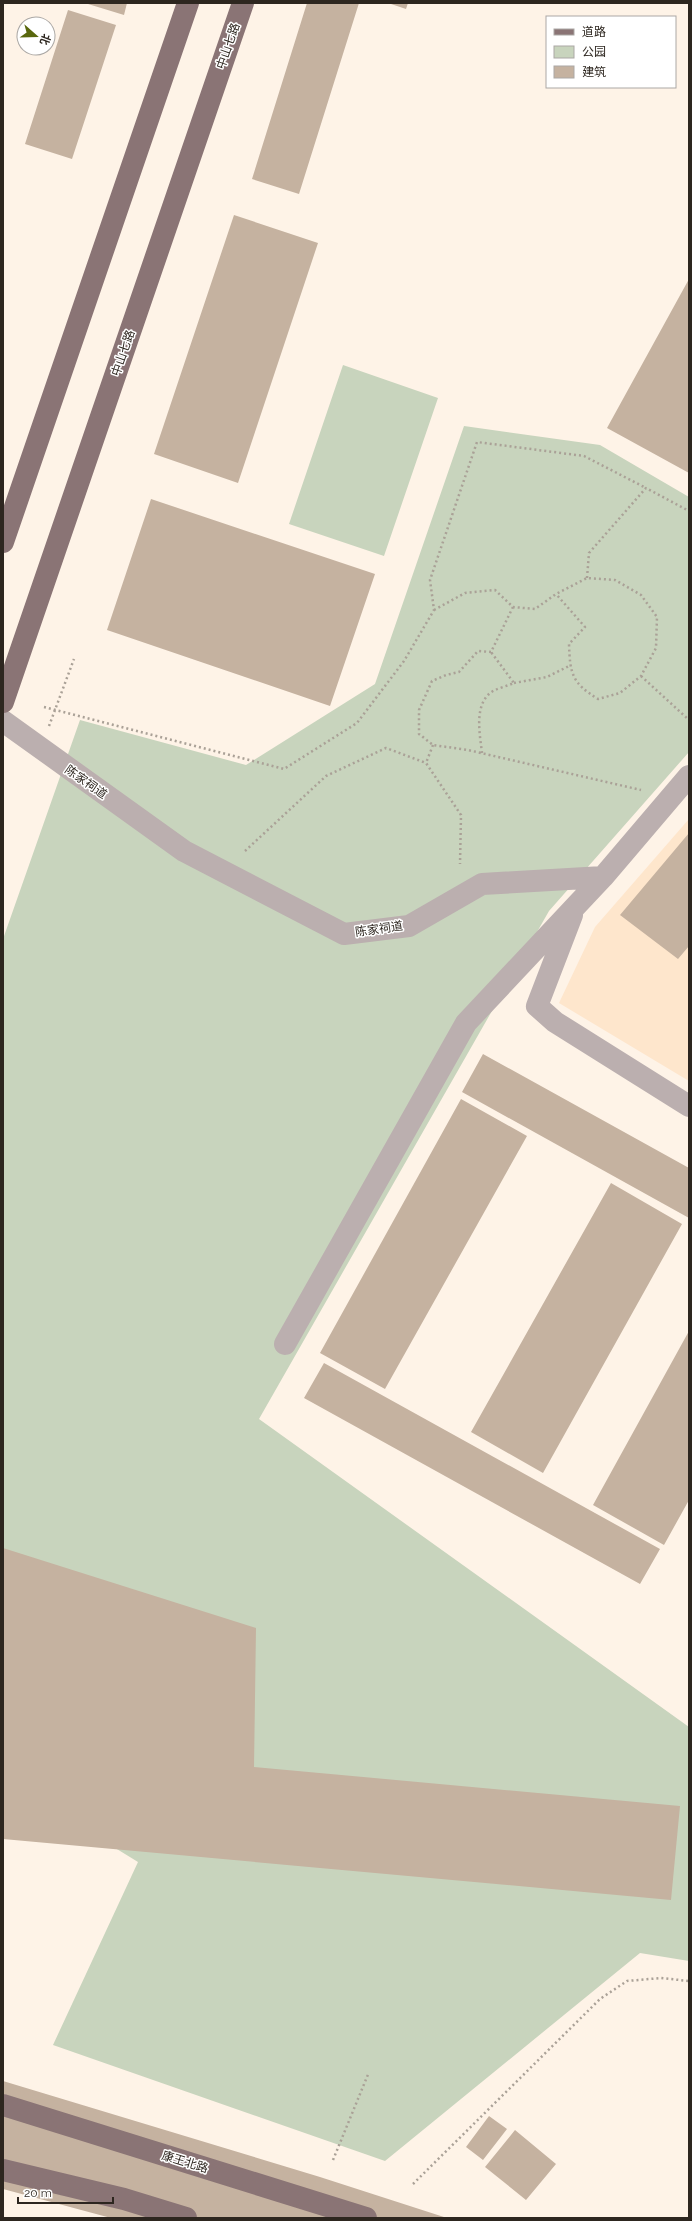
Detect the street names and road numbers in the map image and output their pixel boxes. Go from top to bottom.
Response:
street label: 中山七路 [214,21,242,71]
street label: 中山七路 [109,328,137,378]
street label: 陈家祠道 [62,762,110,802]
street label: 陈家祠道 [354,919,404,939]
street label: 康王北路 [160,2148,210,2176]

